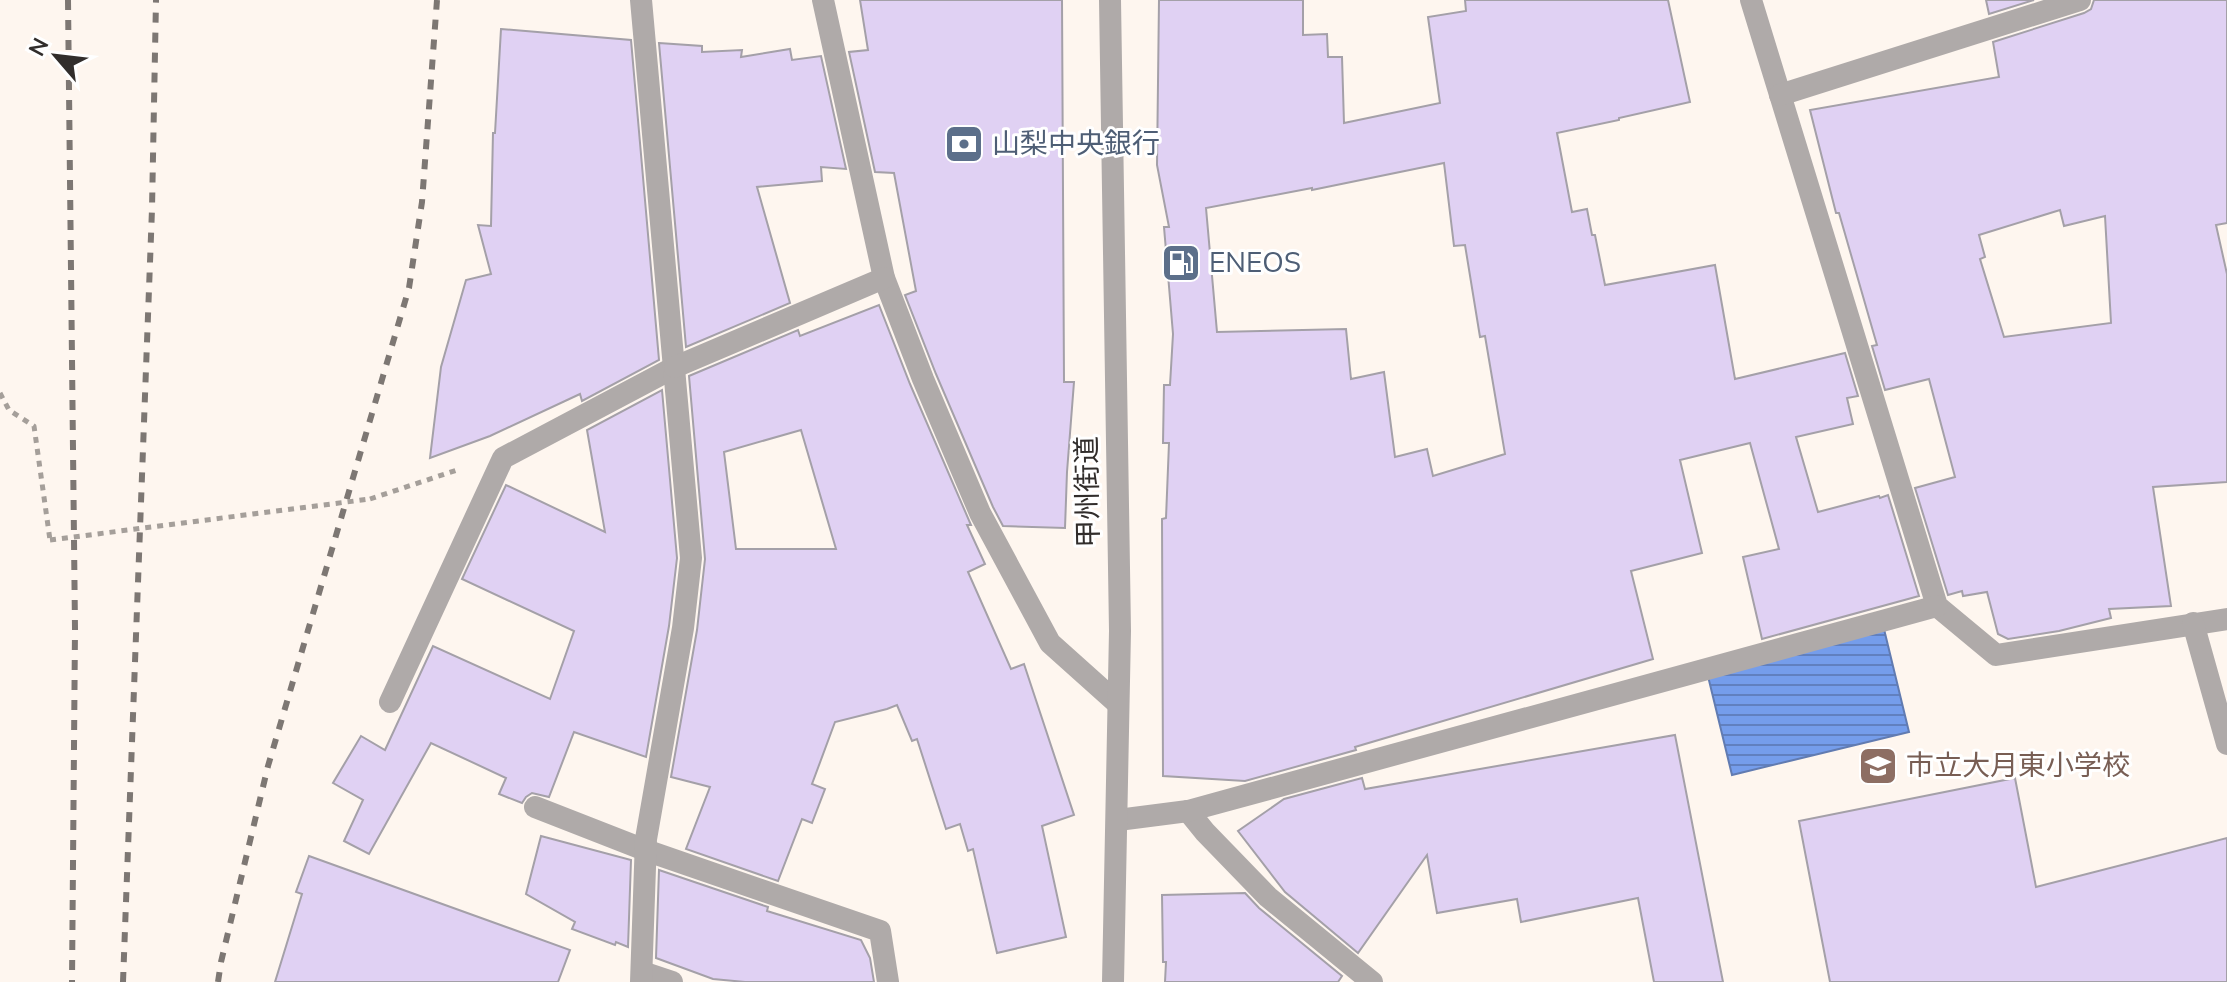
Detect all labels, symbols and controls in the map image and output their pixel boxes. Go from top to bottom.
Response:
north arrow [16,16,96,96]
text: N [22,33,56,61]
bank icon: 山梨中央銀行 [943,123,985,165]
place label: 山梨中央銀行 [992,125,1160,163]
fuel station icon: ENEOS [1160,242,1202,284]
place label: ENEOS [1209,244,1301,282]
street label: 甲州街道 [1068,436,1108,548]
school or university icon: 市立大月東小学校 [1857,745,1899,787]
place label: 市立大月東小学校 [1906,747,2130,785]

